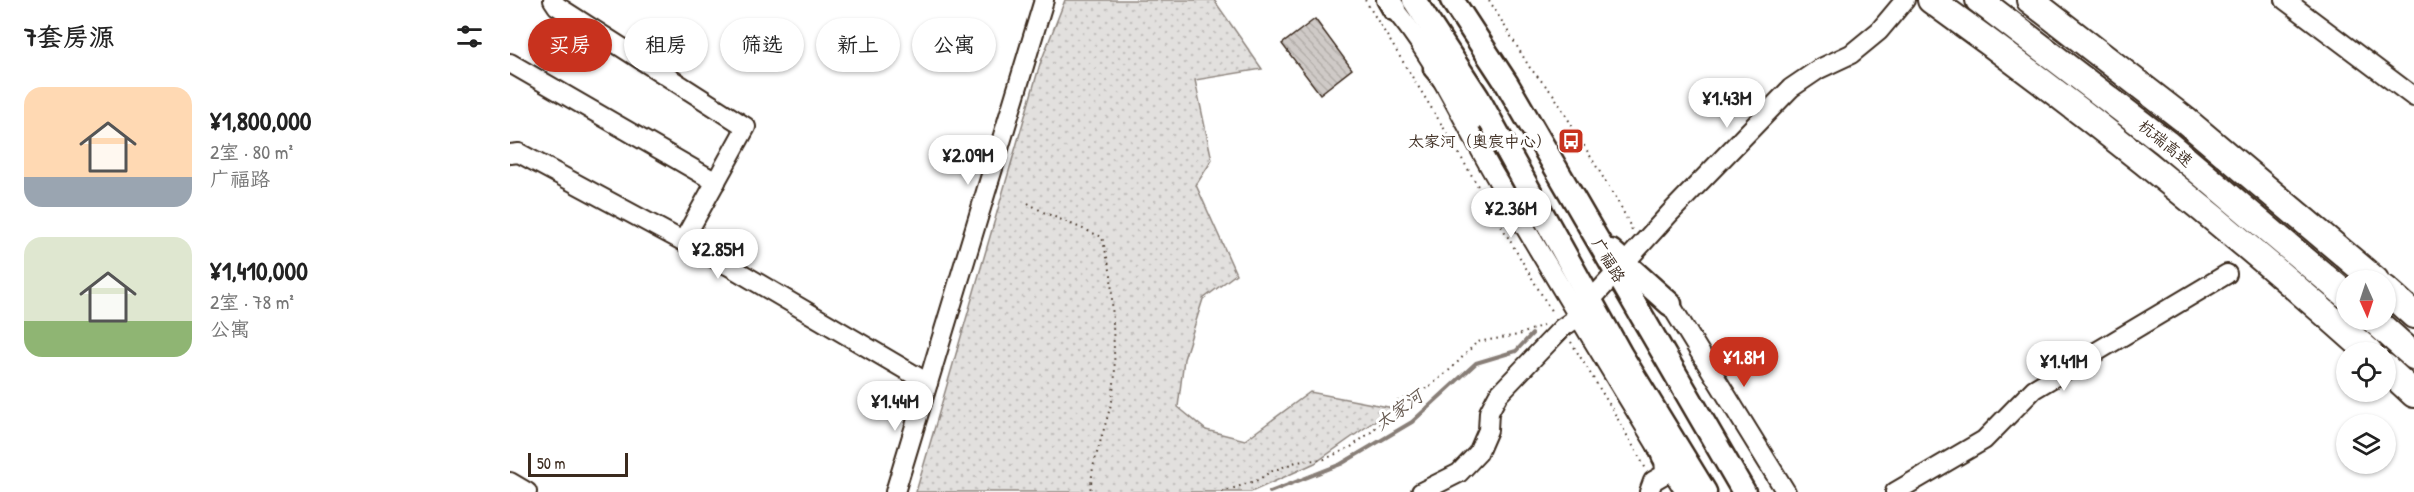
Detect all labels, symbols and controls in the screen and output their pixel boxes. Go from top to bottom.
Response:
chip: 买房 [528,18,612,72]
chip: 租房 [624,18,708,72]
chip: 筛选 [720,18,804,72]
chip: 新上 [816,18,900,72]
chip: 公寓 [912,18,996,72]
text: 7套房源 [24,19,115,54]
icon: filters [453,20,486,53]
pin: ¥1.43M [1678,78,1776,129]
text: ¥1.43M [1702,84,1752,111]
text: ¥1,800,000 [210,103,312,138]
icon: home [72,111,144,183]
street label: 杭瑞高速 [2134,114,2198,172]
bus stop icon: 太家河（奥宸中心） [1556,126,1586,156]
place label: 太家河（奥宸中心） [1408,130,1552,152]
pin: ¥2.09M [919,135,1017,186]
text: 2室 · 80 m² [210,138,293,165]
text: ¥2.09M [942,141,994,168]
text: 广福路 [210,165,270,192]
pin: ¥2.36M [1462,188,1560,239]
text: ¥2.36M [1485,194,1537,221]
pin: ¥2.85M [669,229,767,280]
street label: 广福路 [1587,234,1631,286]
text: ¥2.85M [692,235,744,262]
text: ¥1,410,000 [210,253,308,288]
icon: home [72,261,144,333]
north arrow [2336,270,2396,330]
map controls [2336,270,2396,474]
text: 2室 · 78 m² [210,288,294,315]
text: 公寓 [210,315,250,342]
pin: ¥1.8M [1702,337,1786,388]
pin: ¥1.41M [2015,341,2113,392]
button: locate [2336,342,2396,402]
text: ¥1.8M [1723,343,1765,370]
text: ¥1.41M [2040,347,2088,374]
pin: ¥1.44M [846,381,944,432]
water label: 太家河 [1370,382,1430,436]
text: ¥1.44M [871,387,919,414]
button: layers [2336,414,2396,474]
scale bar [528,450,628,478]
text: 50 m [537,452,566,474]

